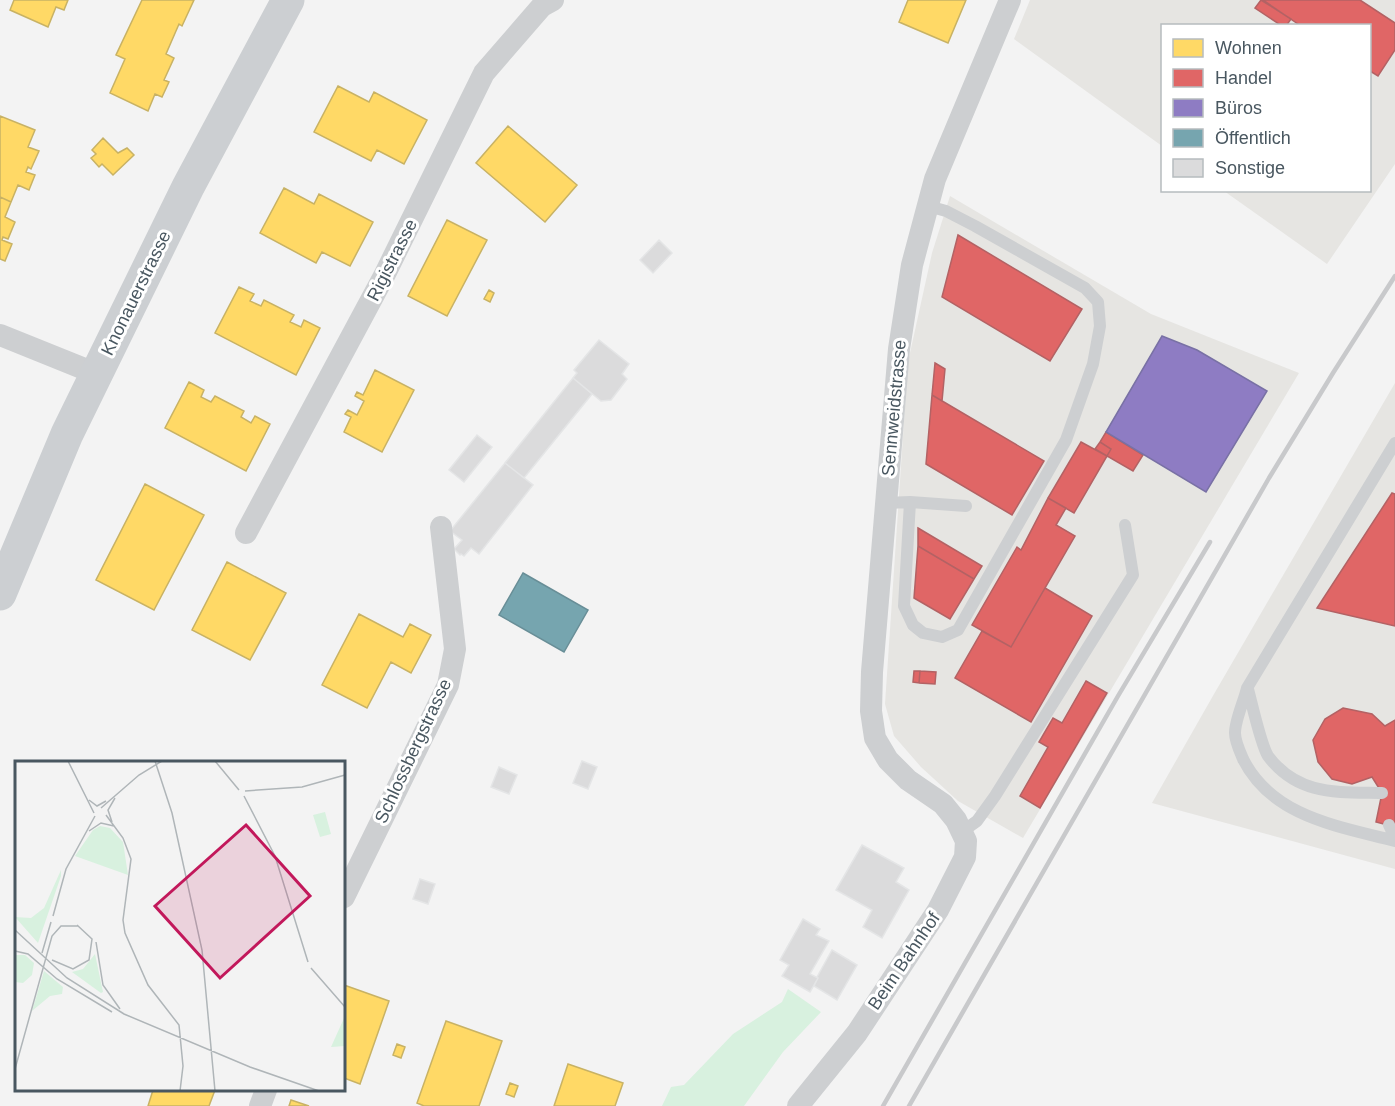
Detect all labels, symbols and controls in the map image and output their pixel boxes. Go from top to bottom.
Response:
legend [1161,24,1371,192]
text: Wohnen [1215,38,1282,58]
text: Handel [1215,68,1272,88]
text: Büros [1215,98,1262,118]
text: Öffentlich [1215,128,1291,148]
text: Sonstige [1215,158,1285,178]
street label: Rigistrasse [363,216,421,304]
street label: Knonauerstrasse [97,227,175,359]
street label: Sennweidstrasse [878,339,910,477]
street label: Schlossbergstrasse [371,676,455,826]
inset map [15,761,345,1091]
street label: Beim Bahnhof [864,908,944,1013]

